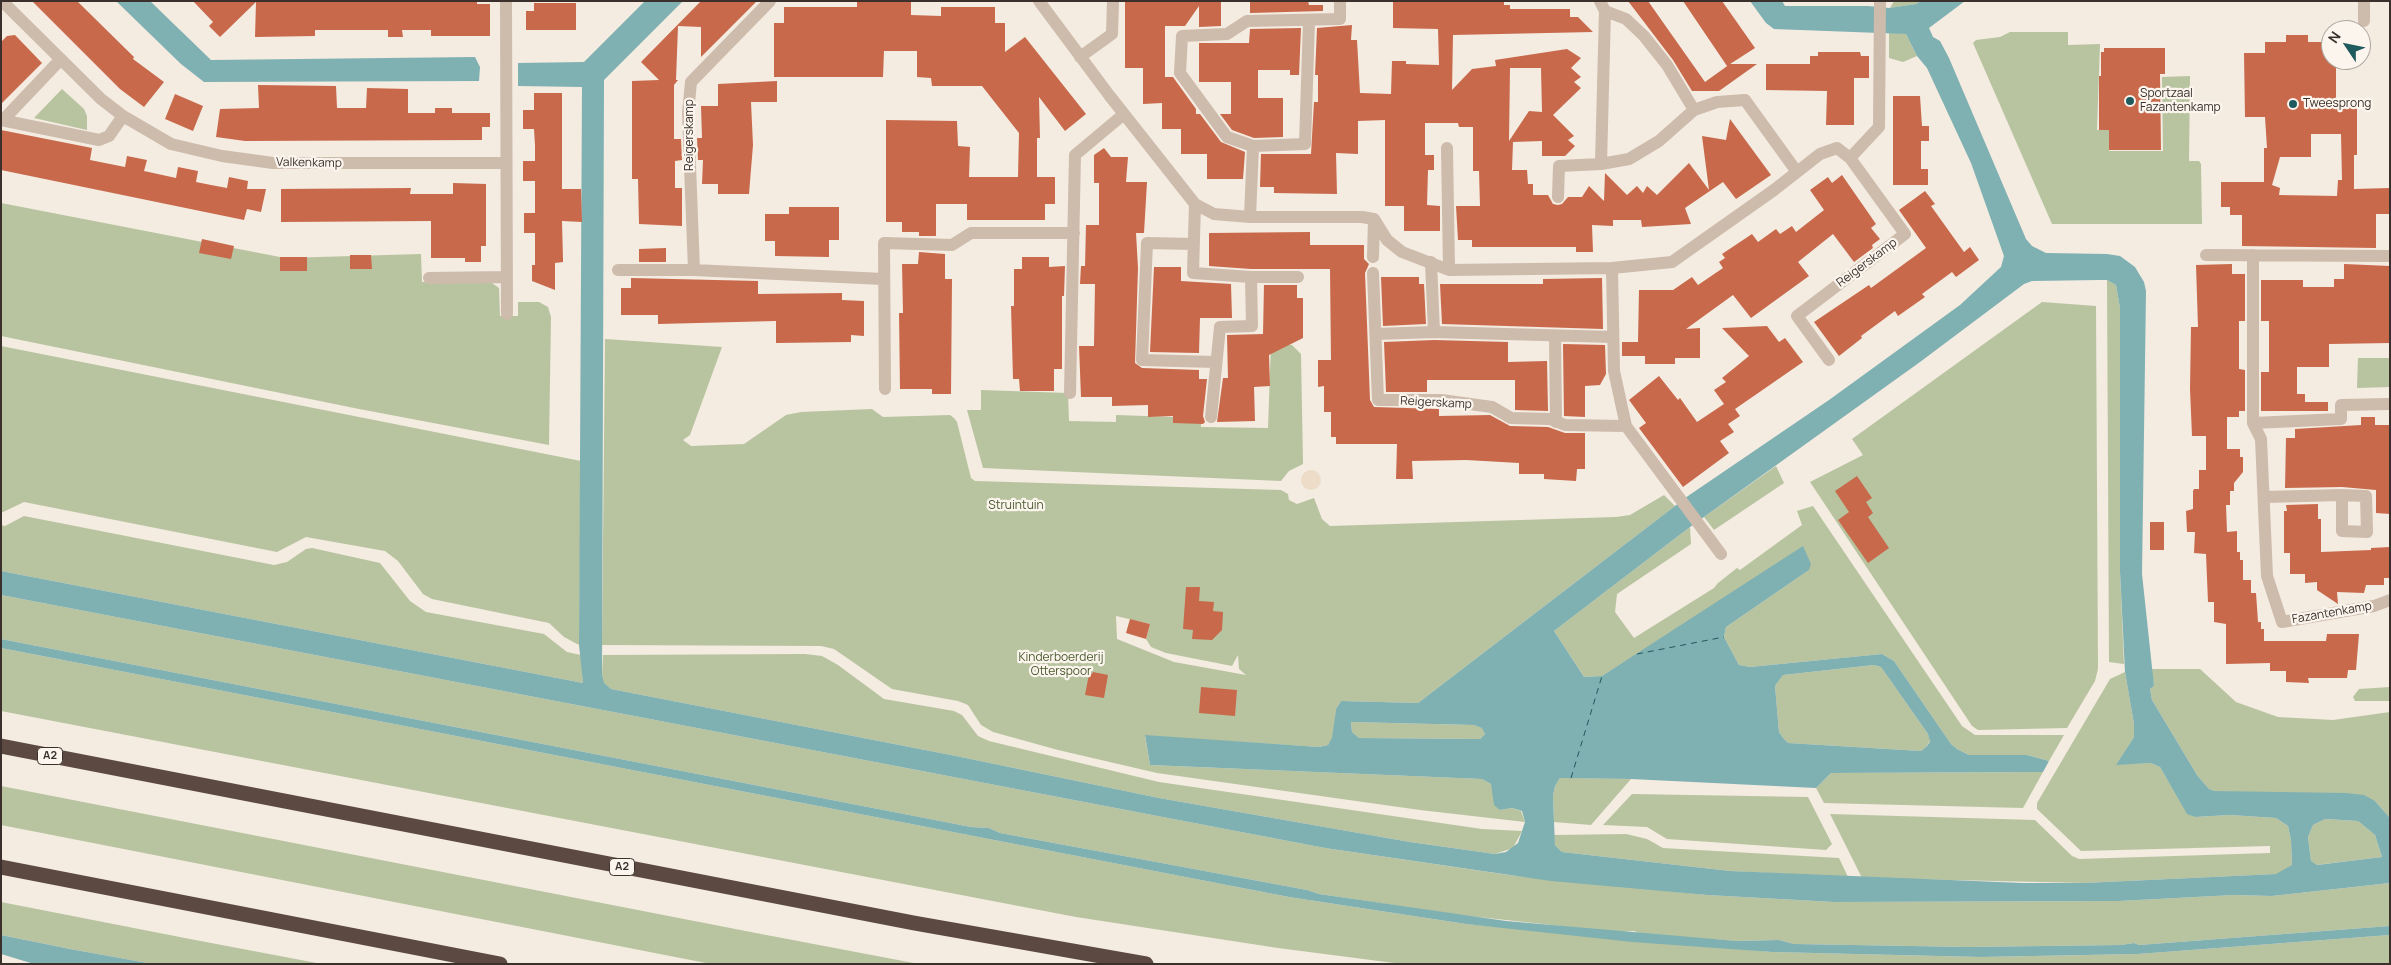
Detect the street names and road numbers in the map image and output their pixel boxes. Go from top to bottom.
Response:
street label: Reigerskamp [683,99,697,171]
street label: Valkenkamp [276,155,342,171]
street label: Reigerskamp [1834,236,1900,290]
street label: Reigerskamp [1400,394,1472,412]
street label: Fazantenkamp [2291,599,2373,627]
road number: A2 [38,748,62,764]
road number: A2 [610,859,634,876]

